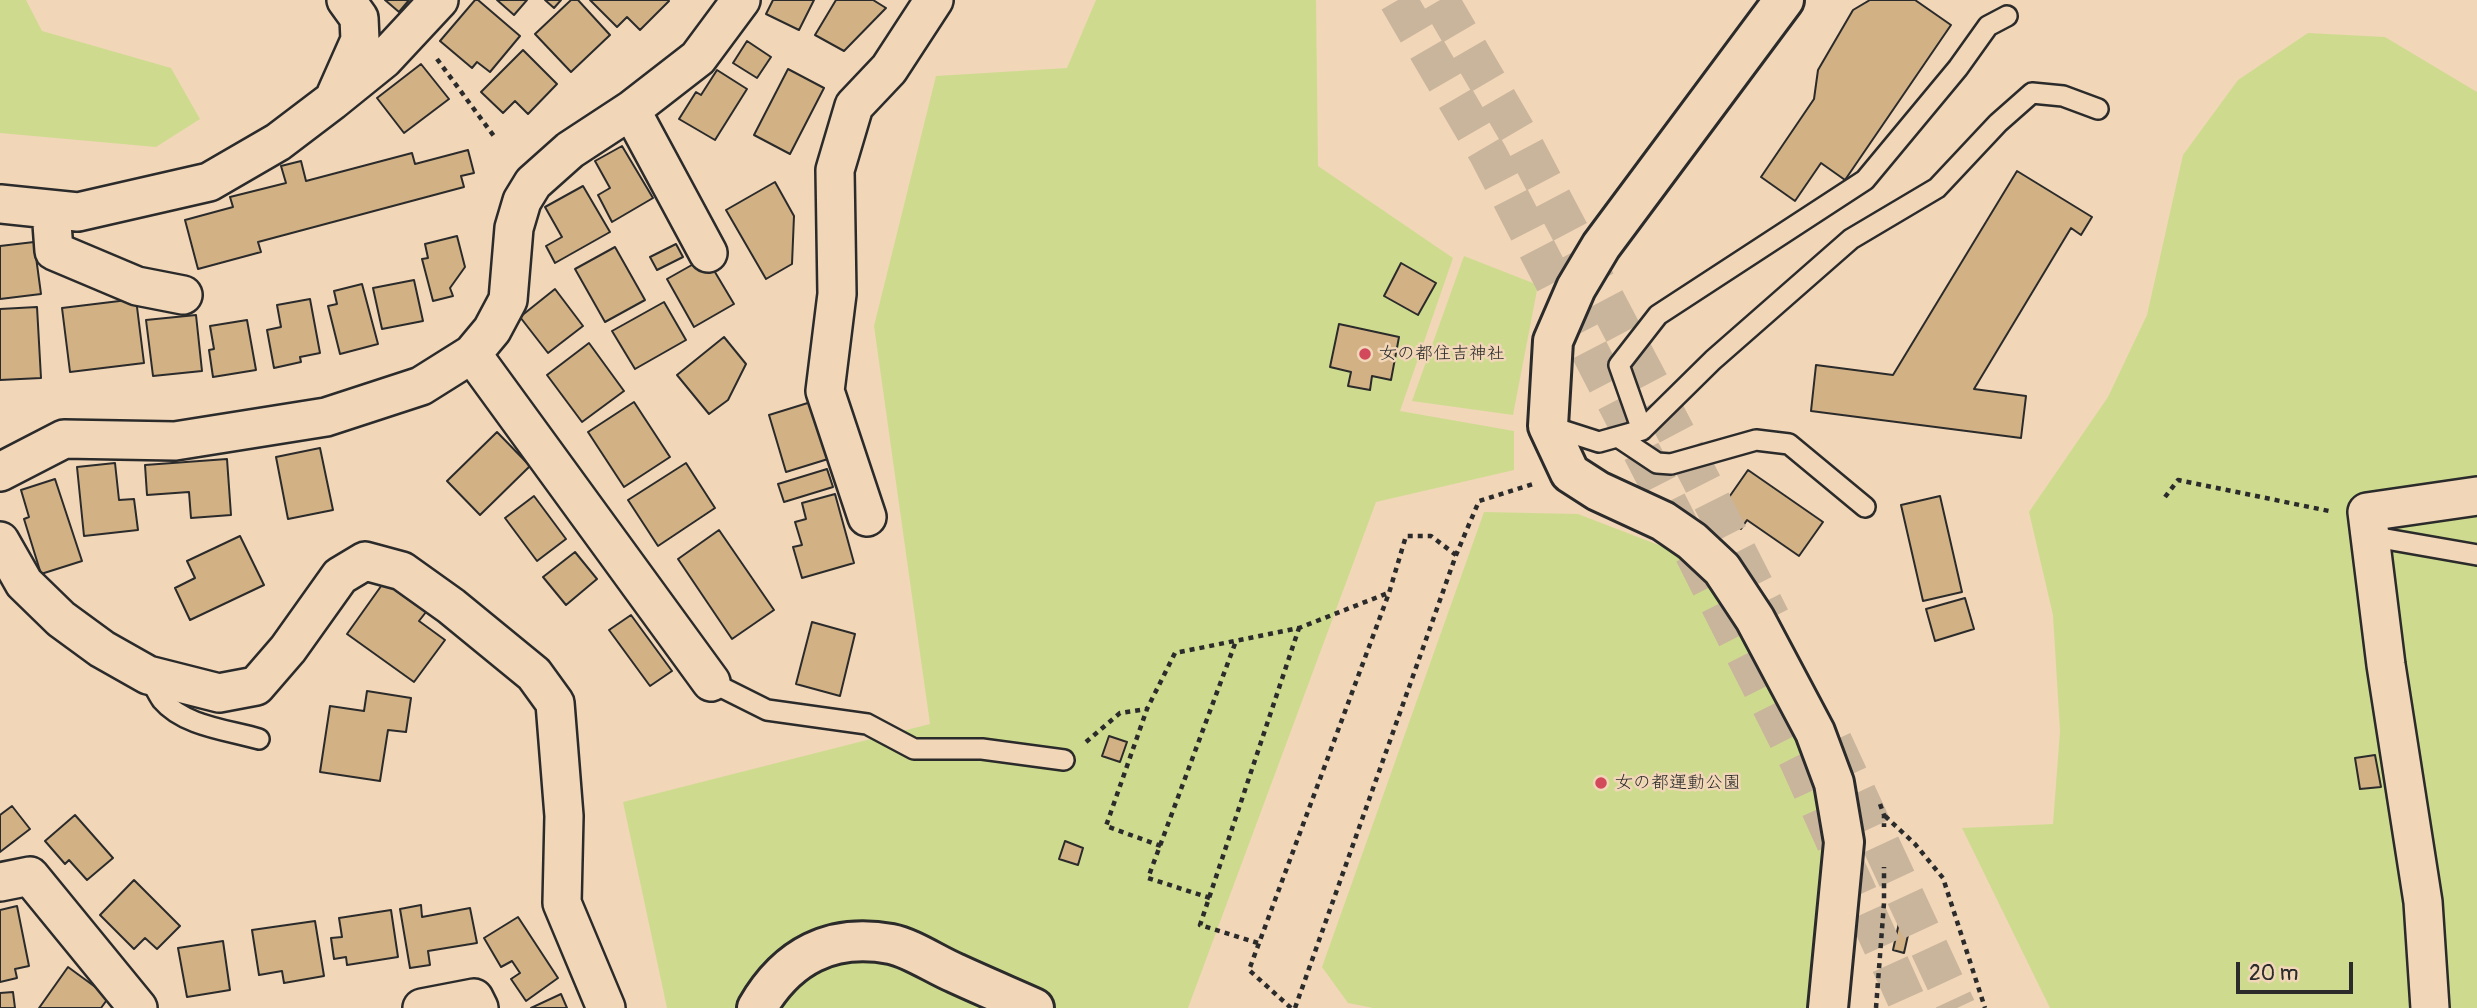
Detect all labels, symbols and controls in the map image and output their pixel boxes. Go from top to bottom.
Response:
place label: 女の都住吉神社 [1379,343,1505,365]
marker: 女の都住吉神社 [1357,346,1373,362]
place label: 女の都運動公園 [1615,772,1741,794]
marker: 女の都運動公園 [1593,775,1609,791]
scale bar [2239,948,2356,992]
text: 20 m [2249,960,2298,987]

